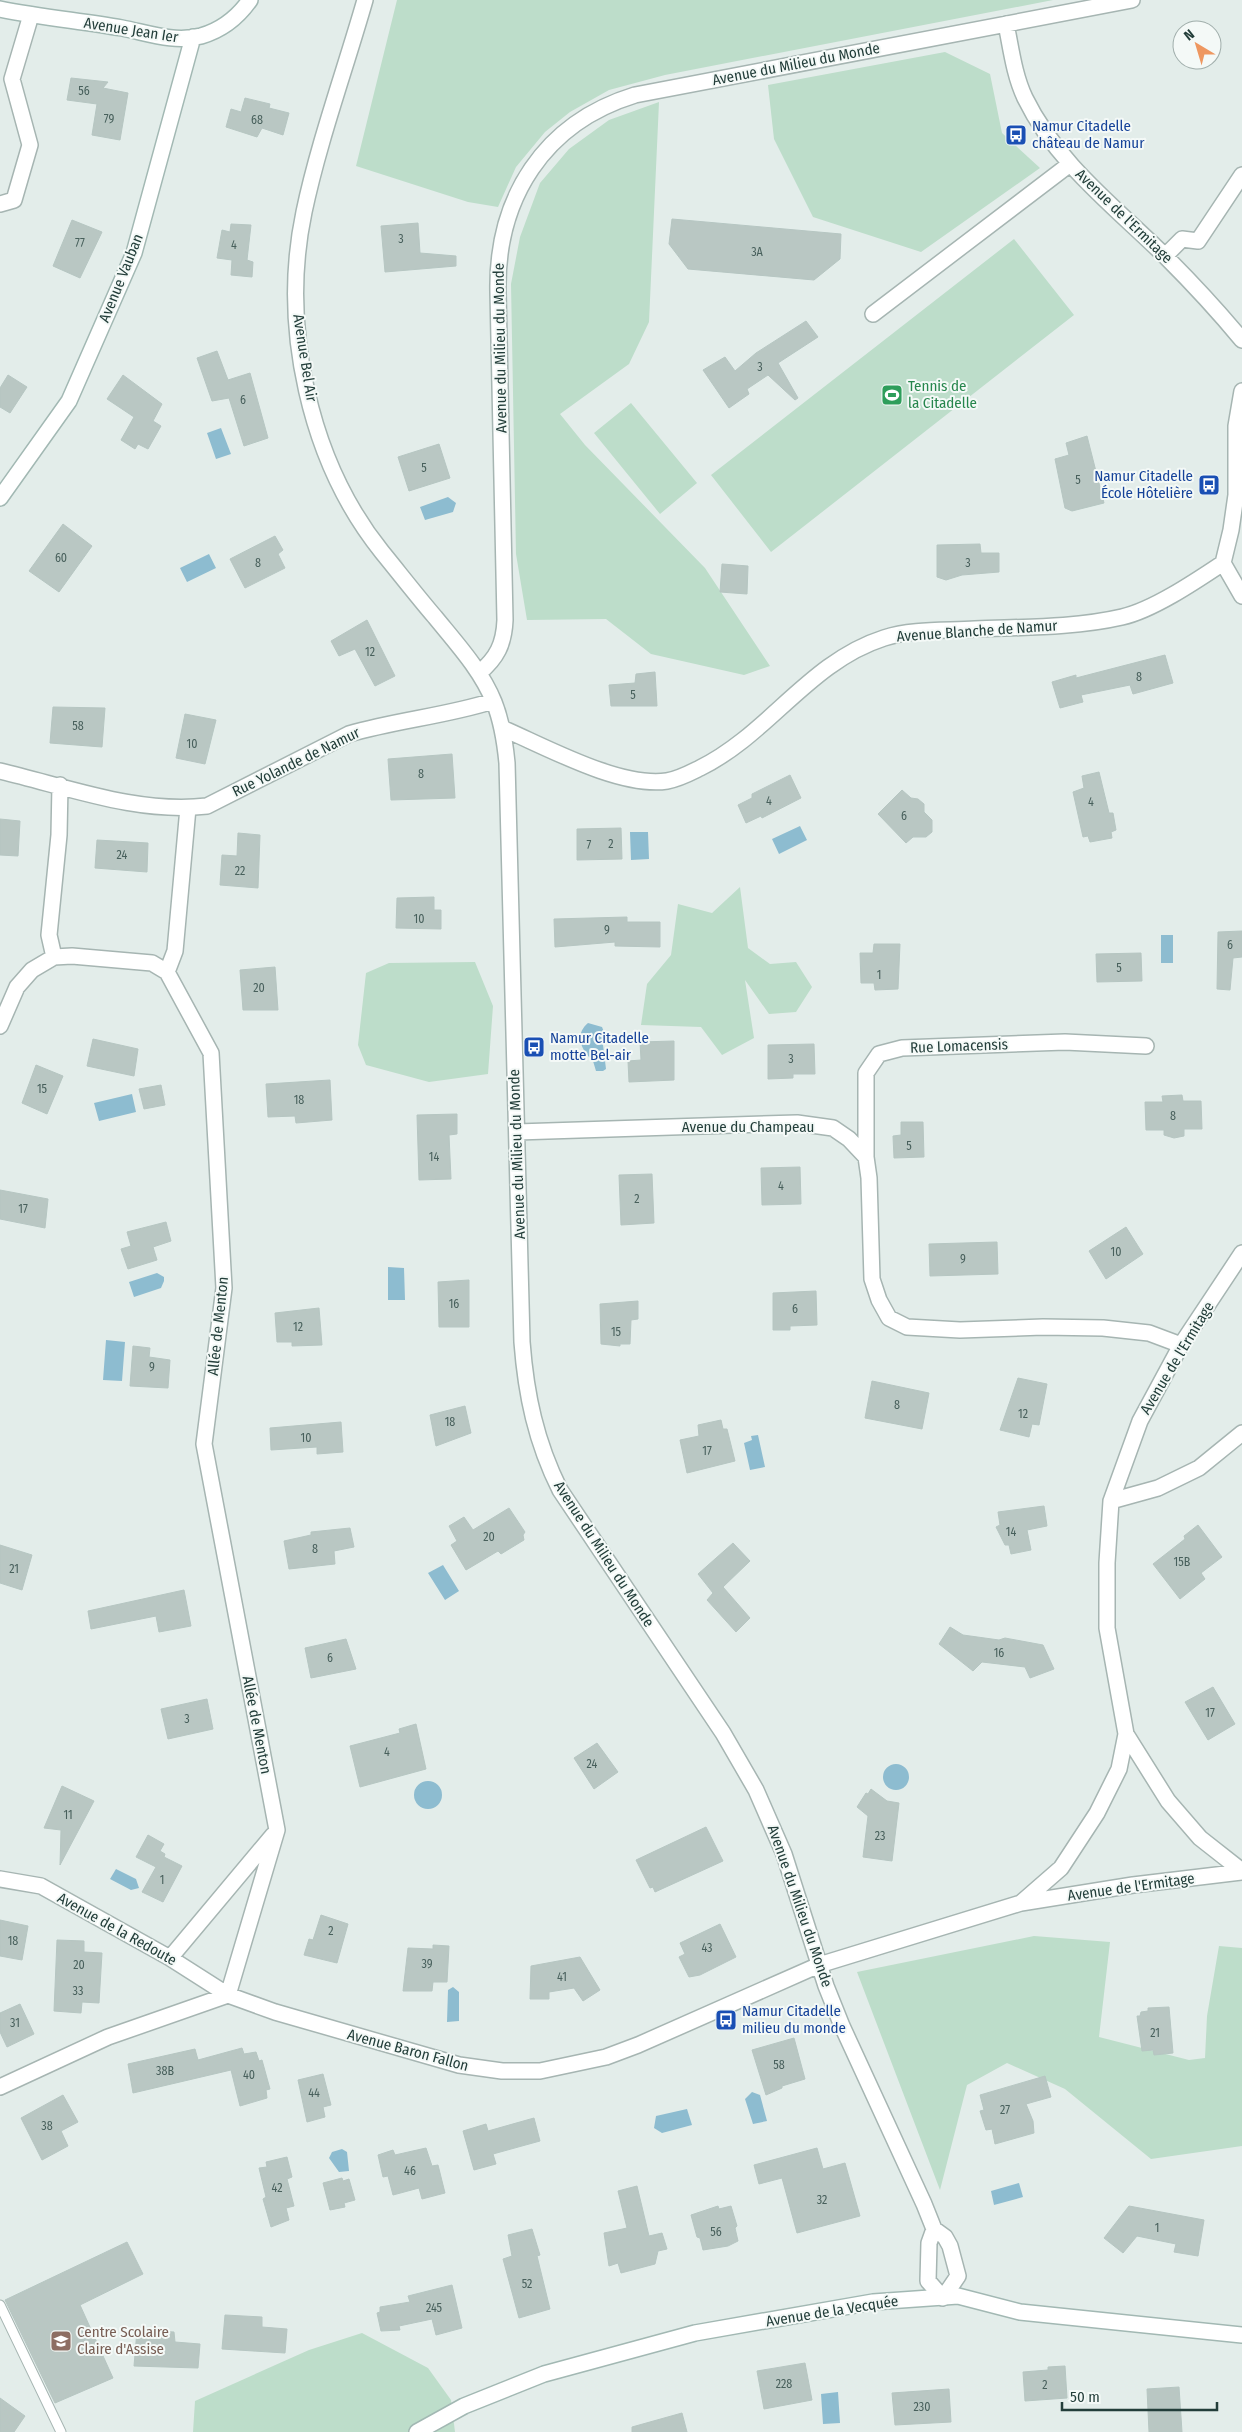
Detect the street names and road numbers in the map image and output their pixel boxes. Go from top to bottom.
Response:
street label: Avenue Jean Ier [83,14,180,46]
street label: Avenue du Milieu du Monde [711,39,881,89]
street label: Avenue de l'Ermitage [1072,165,1176,267]
street label: Avenue Vauban [95,231,147,325]
street label: Avenue du Milieu du Monde [490,263,510,433]
street label: Avenue Bel Air [289,313,321,404]
street label: Avenue Blanche de Namur [896,616,1059,646]
street label: Rue Yolande de Namur [229,723,363,801]
street label: Rue Lomacensis [910,1035,1008,1057]
street label: Avenue du Milieu du Monde [505,1069,529,1239]
street label: Avenue du Champeau [682,1118,814,1136]
street label: Allée de Menton [204,1276,232,1376]
street label: Avenue de l'Ermitage [1136,1299,1218,1417]
street label: Avenue du Milieu du Monde [550,1478,658,1630]
street label: Allée de Menton [239,1674,275,1776]
street label: Avenue du Milieu du Monde [764,1823,836,1989]
street label: Avenue de l'Ermitage [1066,1869,1196,1905]
street label: Avenue de la Redoute [54,1889,180,1969]
street label: Avenue Baron Fallon [345,2025,471,2075]
street label: Avenue de la Vecquée [764,2292,900,2330]

